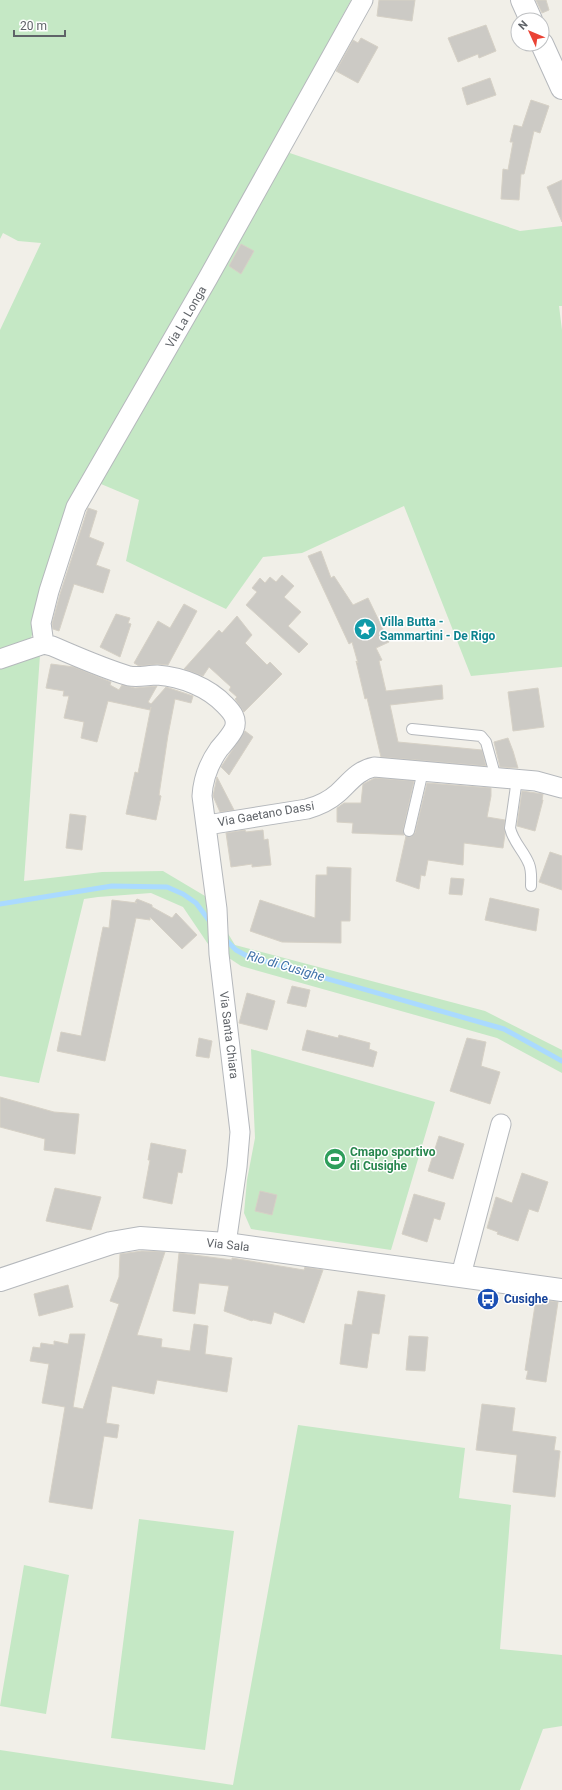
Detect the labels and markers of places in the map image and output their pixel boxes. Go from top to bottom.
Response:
place label: Villa Butta - Sammartini - De Rigo [380,615,496,643]
place icon: Villa Butta - Sammartini - De Rigo [352,616,378,642]
place label: Cmapo sportivo di Cusighe [350,1145,436,1173]
sports icon: Cmapo sportivo di Cusighe [322,1146,348,1172]
bus stop icon: Cusighe [475,1286,501,1312]
place label: Cusighe [504,1292,548,1306]

